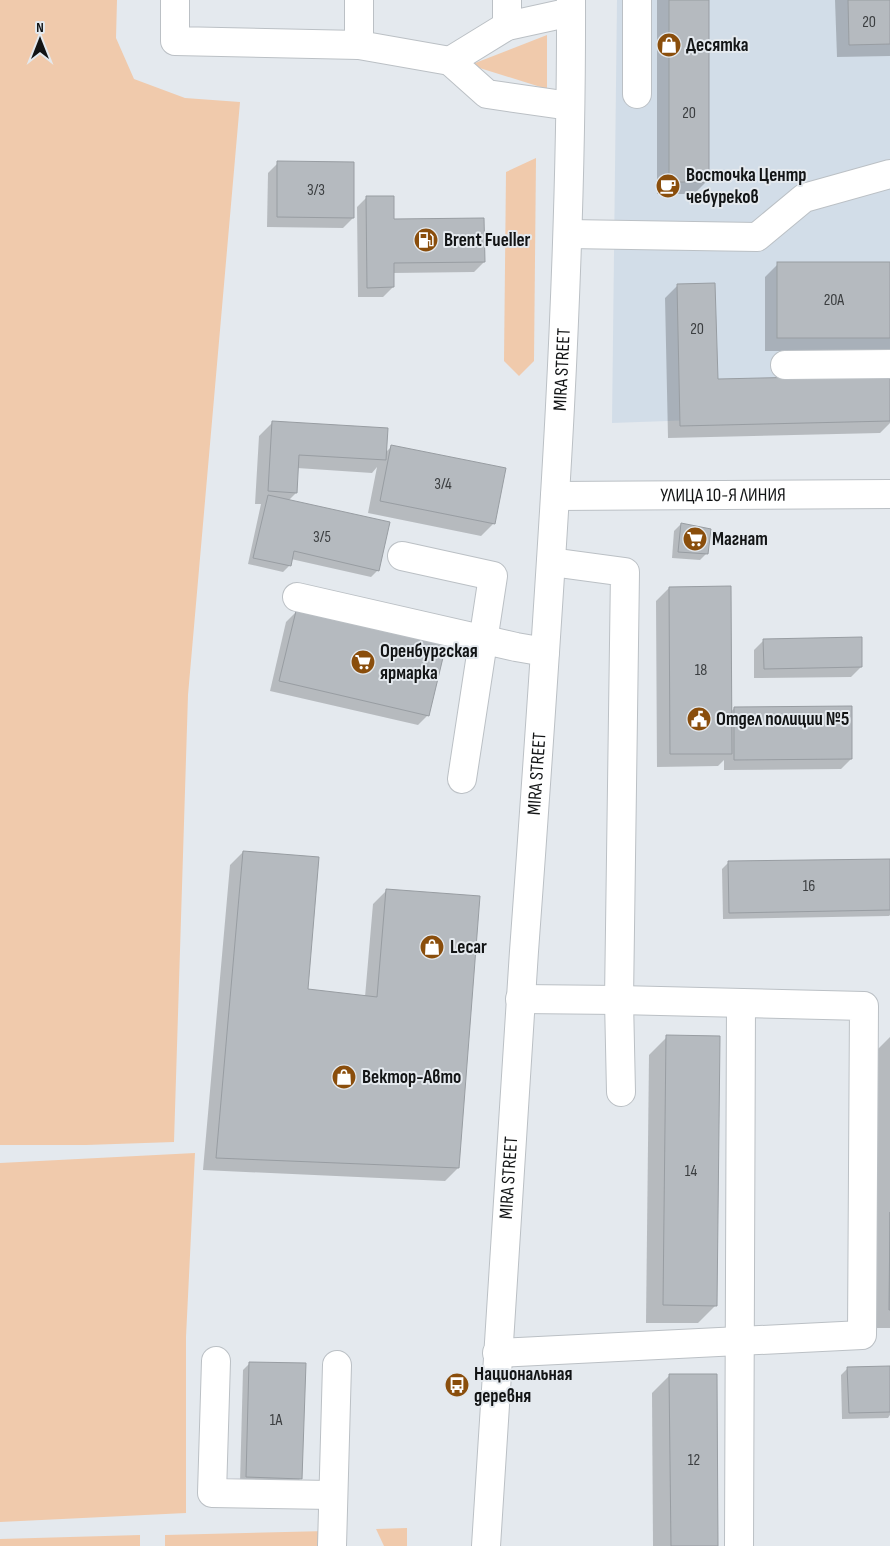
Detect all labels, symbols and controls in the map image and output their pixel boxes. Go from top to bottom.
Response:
house number: 20 [862,13,876,32]
north arrow [15,15,65,65]
text: N [36,19,44,36]
shop icon: Десятка [656,32,682,58]
place label: Десятка [686,34,749,57]
house number: 20 [682,104,696,123]
place label: Восточка Центр чебуреков [686,164,806,209]
cafe icon: Восточка Центр чебуреков [655,173,681,199]
house number: 3/3 [307,181,325,200]
fuel station icon: Brent Fueller [413,227,439,253]
place label: Brent Fueller [444,229,531,252]
house number: 20А [824,291,844,310]
house number: 20 [690,320,704,339]
street label: MIRA STREET [548,327,575,411]
house number: 3/4 [434,475,452,494]
street label: УЛИЦА 10-Я ЛИНИЯ [660,483,786,507]
supermarket icon: Магнат [682,526,708,552]
house number: 3/5 [313,528,331,547]
place label: Магнат [712,528,768,551]
place label: Оренбургская ярмарка [380,640,478,685]
supermarket icon: Оренбургская ярмарка [350,649,376,675]
house number: 18 [695,661,707,680]
public building icon: Отдел полиции №5 [686,706,712,732]
place label: Отдел полиции №5 [716,708,849,731]
street label: MIRA STREET [522,731,551,816]
house number: 16 [803,877,815,896]
shop icon: Lecar [419,934,445,960]
place label: Lecar [450,936,487,959]
shop icon: Вектор-Авто [331,1064,357,1090]
place label: Вектор-Авто [362,1066,461,1089]
street label: MIRA STREET [494,1135,523,1220]
house number: 14 [685,1162,697,1181]
place label: Национальная деревня [474,1363,573,1408]
bus stop icon: Национальная деревня [444,1372,470,1398]
house number: 1А [270,1411,282,1430]
house number: 12 [688,1451,700,1470]

